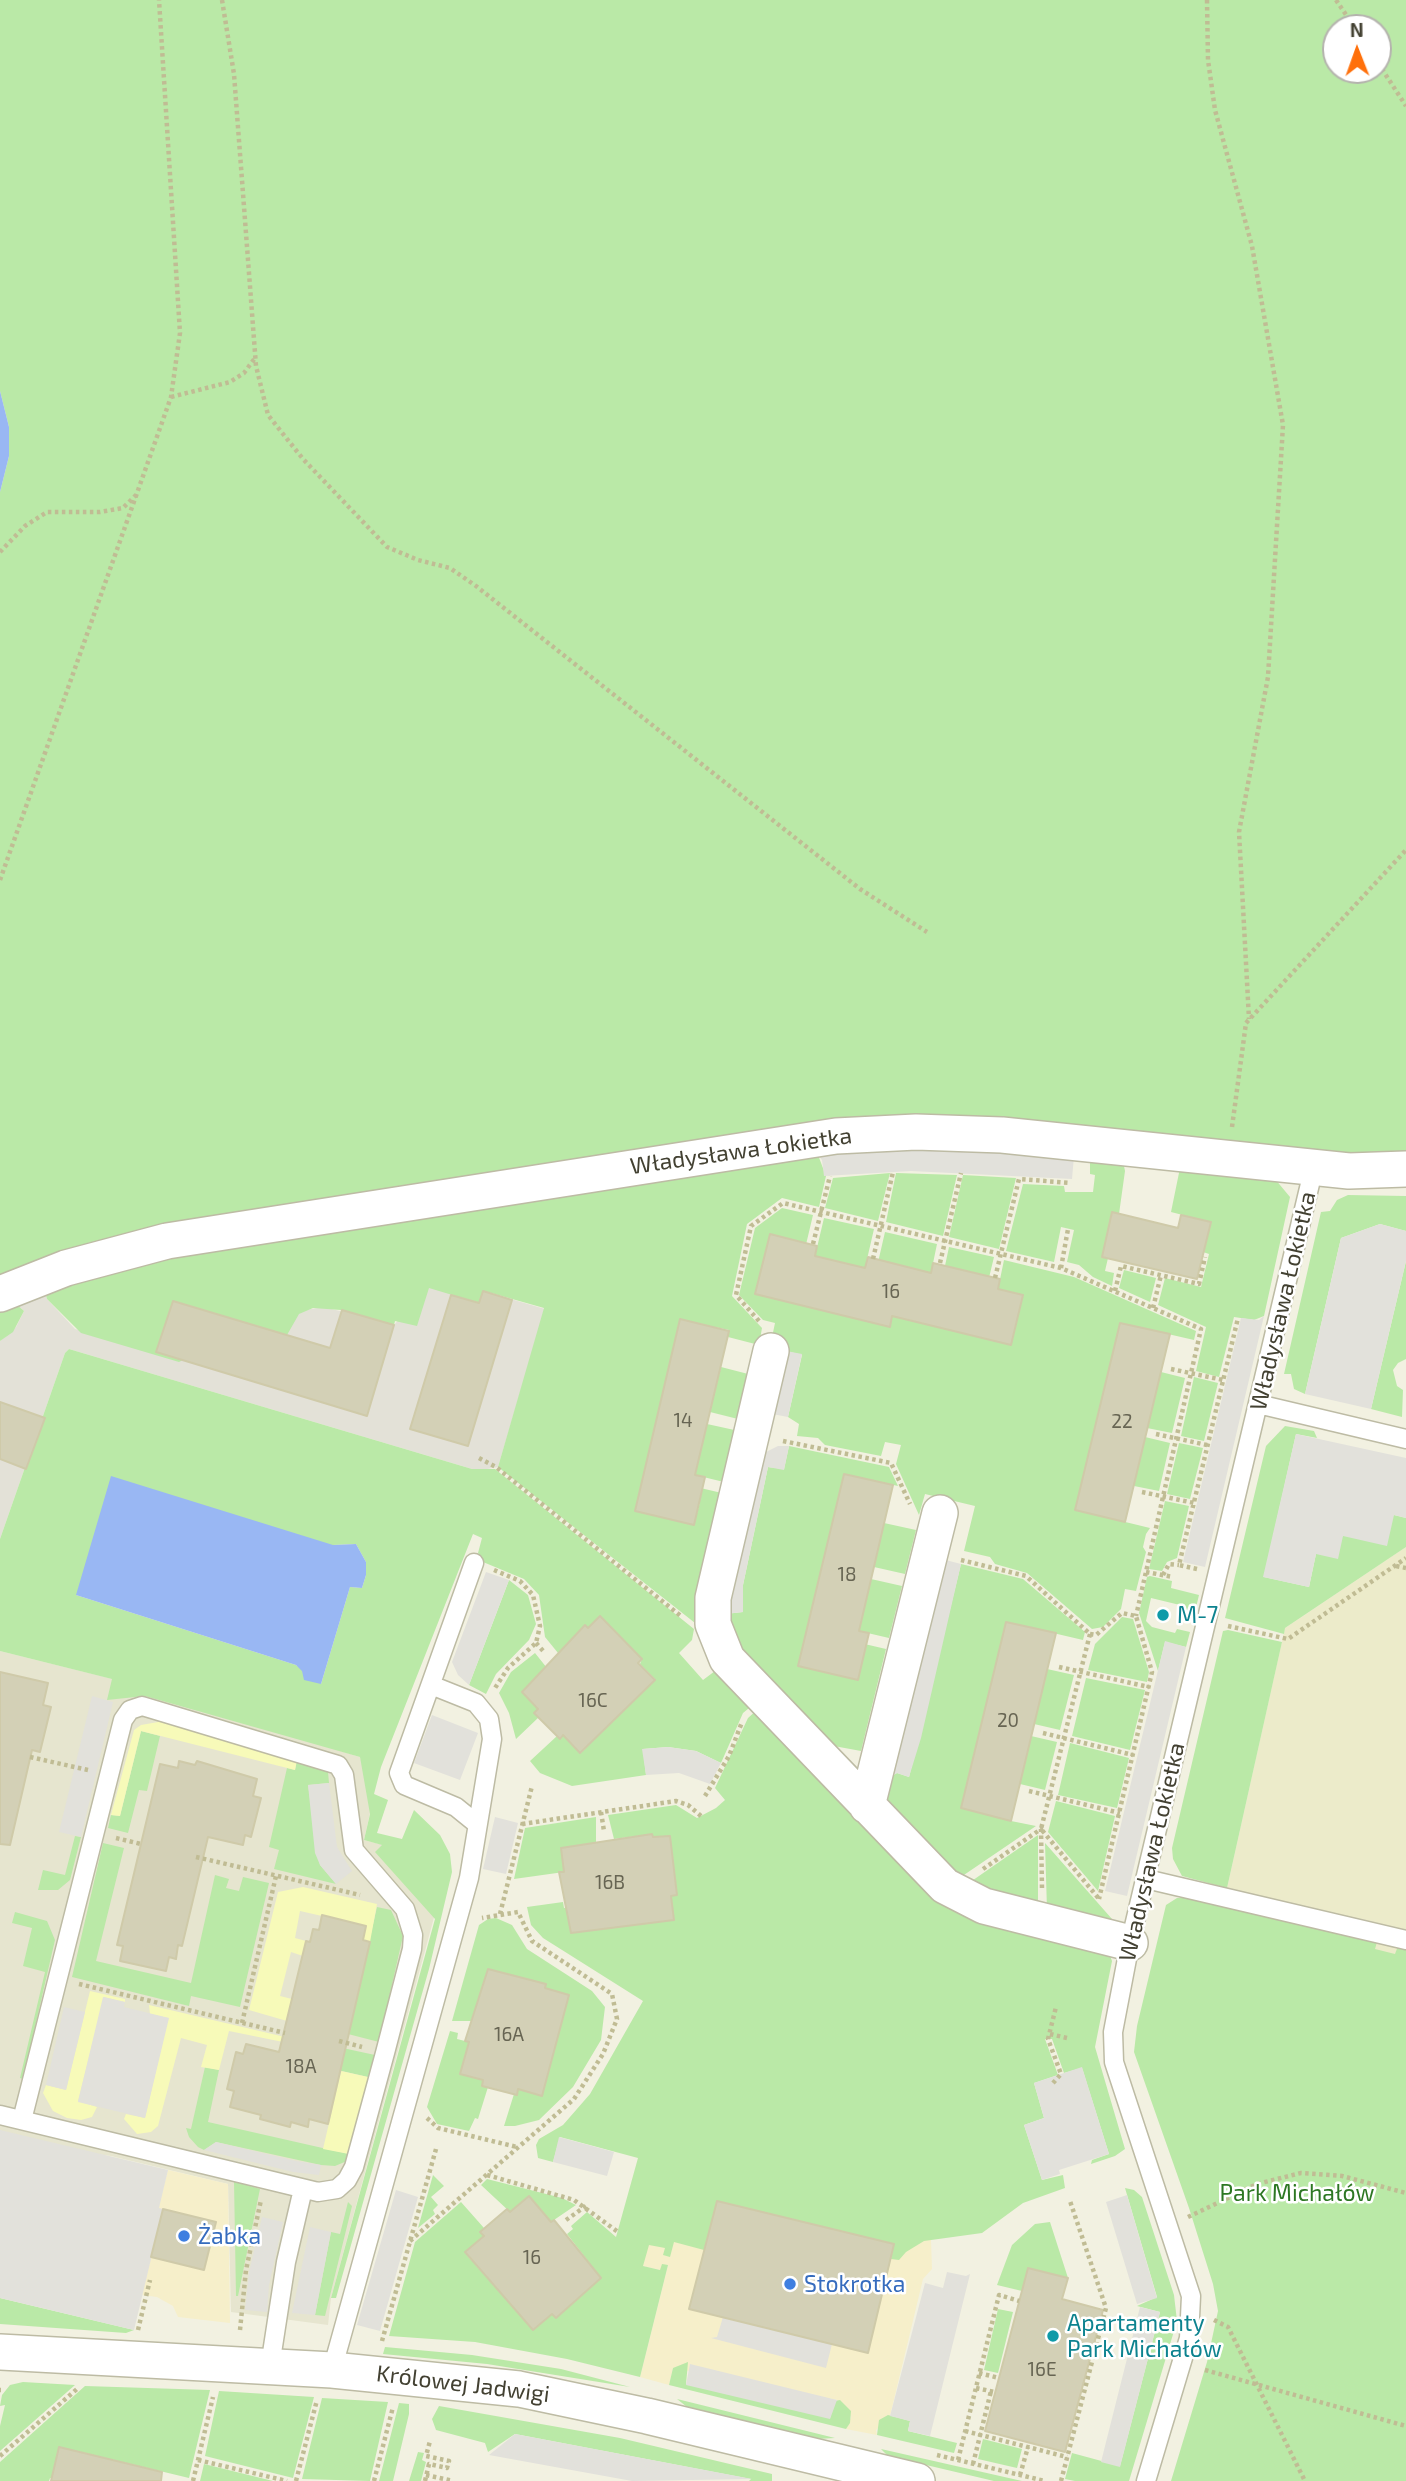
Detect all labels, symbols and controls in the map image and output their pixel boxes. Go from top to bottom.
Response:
north arrow [1322,14,1392,84]
text: N [1350,18,1364,41]
street label: Władysława Łokietka [628,1122,854,1180]
street label: Władysława Łokietka [1244,1189,1322,1413]
house number: 16 [882,1281,900,1303]
house number: 14 [673,1410,693,1432]
house number: 22 [1111,1411,1133,1433]
house number: 18 [837,1564,857,1586]
place label: M-7 [1177,1601,1218,1629]
marker: M-7 [1155,1607,1171,1623]
house number: 16C [578,1690,608,1712]
house number: 20 [997,1710,1019,1732]
street label: Władysława Łokietka [1113,1740,1191,1964]
house number: 16B [595,1872,625,1894]
house number: 16A [494,2024,524,2046]
house number: 18A [286,2056,316,2078]
park label: Park Michałów [1220,2179,1374,2207]
place label: Żabka [198,2222,261,2250]
marker: Żabka [176,2228,192,2244]
house number: 16 [523,2247,541,2269]
place label: Stokrotka [804,2270,905,2298]
marker: Stokrotka [782,2276,798,2292]
place label: Apartamenty Park Michałów [1067,2309,1222,2363]
marker: Apartamenty Park Michałów [1045,2328,1061,2344]
house number: 16E [1027,2359,1057,2381]
street label: Królowej Jadwigi [375,2360,551,2408]

